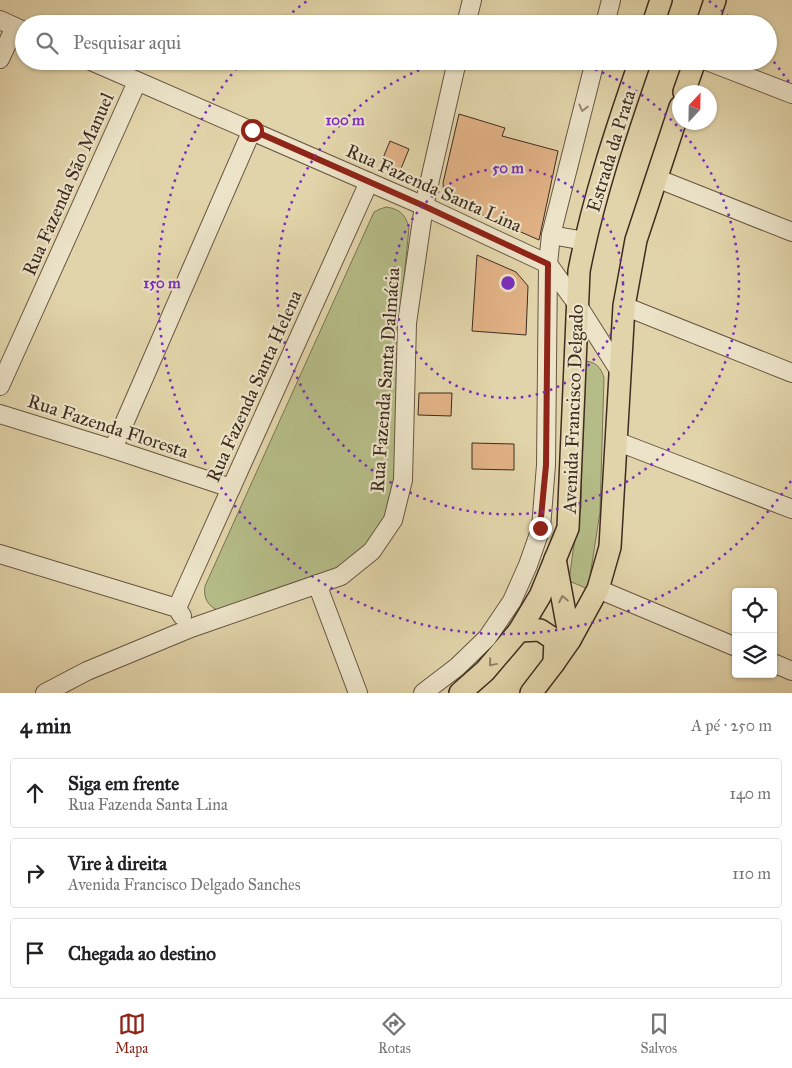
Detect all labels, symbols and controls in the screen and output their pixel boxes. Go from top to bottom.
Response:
search box [15,15,777,70]
icon: search [33,29,61,57]
text: Pesquisar aqui [73,31,181,54]
north arrow [672,85,717,130]
street label: Estrada da Prata [582,86,641,215]
street label: Rua Fazenda São Manuel [17,88,119,279]
one-way arrow [578,104,589,113]
text: 100 m [325,111,365,129]
route start [241,119,264,142]
street label: Rua Fazenda Santa Lina [343,139,526,237]
text: 50 m [492,159,524,177]
street label: Rua Fazenda Santa Dalmácia [366,266,404,493]
text: 150 m [143,274,181,292]
centre of rings [499,274,517,292]
street label: Rua Fazenda Santa Helena [201,286,307,485]
street label: Avenida Francisco Delgado [558,304,589,515]
street label: Rua Fazenda Floresta [25,389,192,463]
route end [529,517,552,540]
map controls [732,588,777,678]
button: locate [732,588,777,633]
one-way arrow [558,595,568,604]
button: layers [732,633,777,678]
one-way arrow [490,657,498,666]
text: 4 min [20,713,71,739]
text: A pé · 250 m [691,716,772,735]
text: Siga em frente [68,772,179,795]
icon: ahead [21,779,49,807]
text: 140 m [730,784,771,803]
text: Rua Fazenda Santa Lina [68,795,228,814]
text: Vire à direita [68,852,167,875]
icon: right [21,859,49,887]
text: 110 m [732,864,771,883]
text: Avenida Francisco Delgado Sanches [68,875,301,894]
icon: arrive [21,939,49,967]
text: Chegada ao destino [68,942,216,965]
tab: Mapa [115,1010,148,1057]
tab: Rotas [378,1010,411,1057]
tab: Salvos [641,1010,677,1057]

